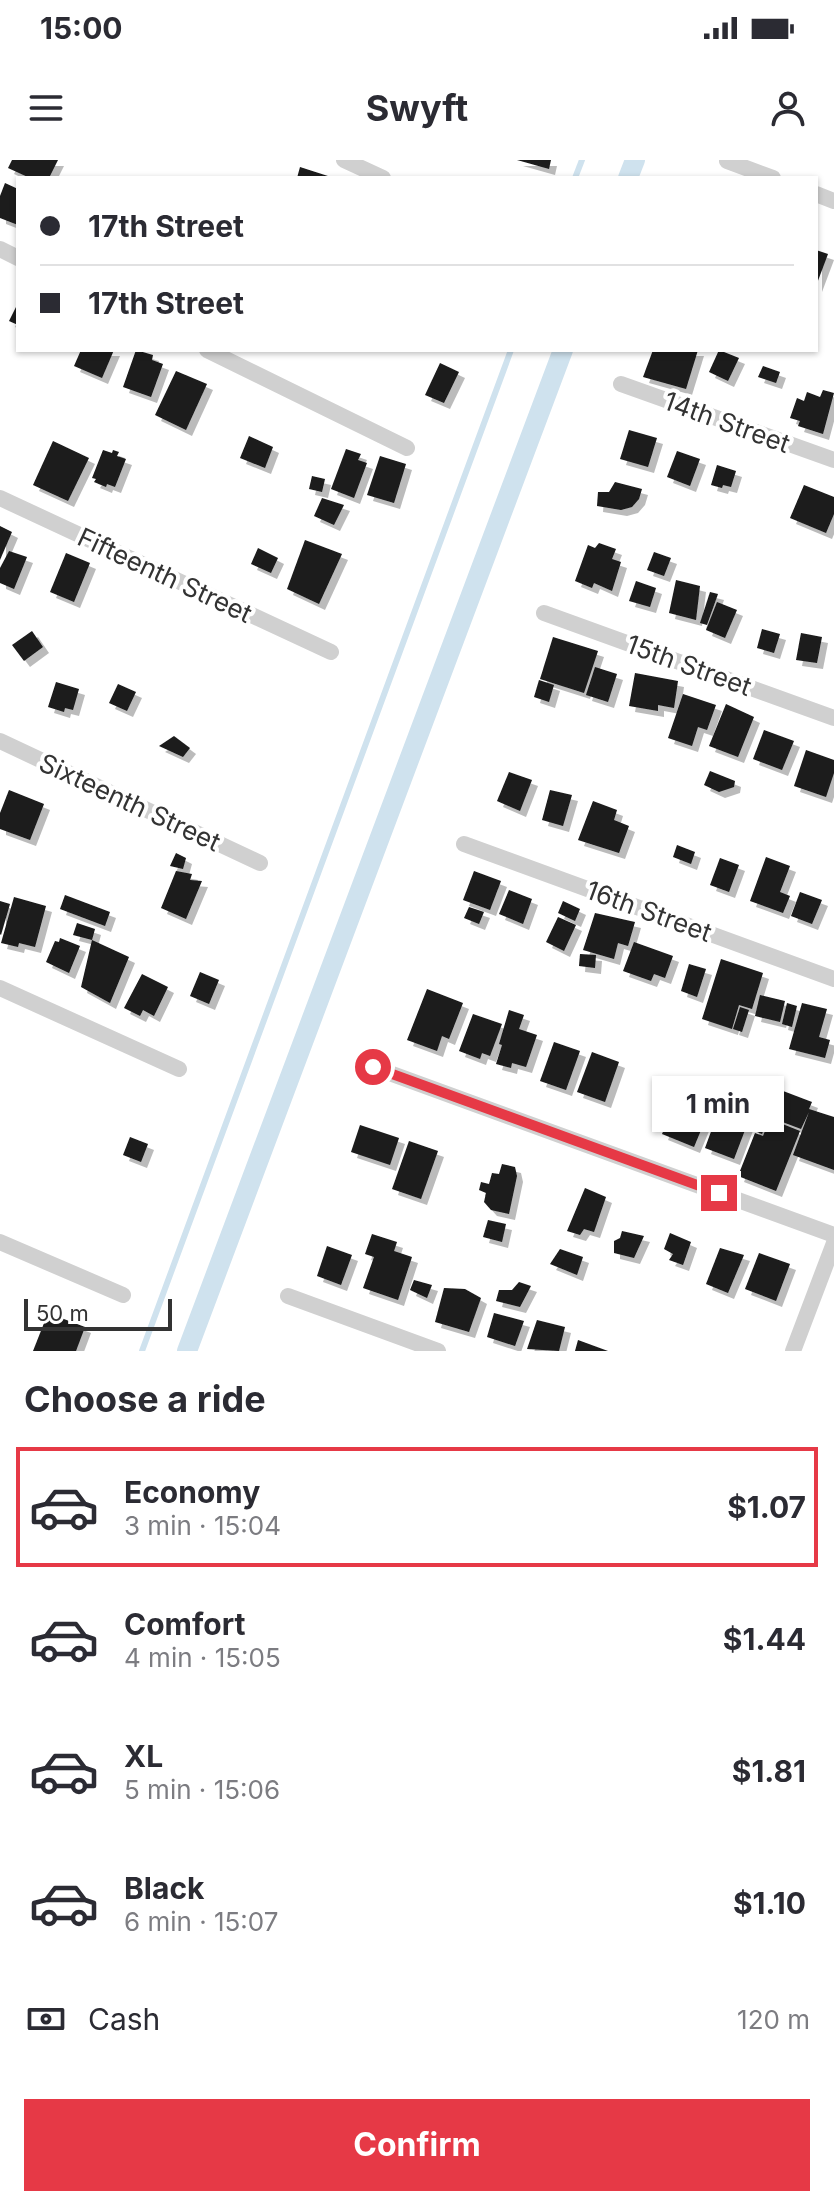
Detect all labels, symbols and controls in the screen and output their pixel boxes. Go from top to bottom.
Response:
text: 15:00 [40,10,123,46]
icon: menu [24,86,68,130]
text: Swyft [366,86,468,130]
icon: person [766,86,810,130]
text: 17th Street [88,208,244,244]
text: 17th Street [88,285,244,321]
street label: 14th Street [660,385,794,459]
street label: Fifteenth Street [73,521,257,629]
street label: 15th Street [622,628,756,702]
street label: Sixteenth Street [35,746,225,858]
street label: 16th Street [582,874,716,948]
route start [355,1049,391,1085]
callout: 1 min [653,1077,785,1133]
text: 1 min [686,1088,750,1119]
route end [701,1175,737,1211]
scale bar [24,1295,172,1331]
text: 50 m [36,1300,89,1326]
text: Choose a ride [24,1377,266,1421]
icon: car [28,1471,100,1543]
text: Economy [124,1474,260,1510]
text: $1.07 [727,1489,806,1525]
text: 3 min · 15:04 [124,1510,281,1541]
icon: car [28,1603,100,1675]
text: Comfort [124,1606,245,1642]
text: $1.44 [723,1621,806,1657]
text: 4 min · 15:05 [124,1642,281,1673]
icon: car [28,1735,100,1807]
text: XL [124,1738,163,1774]
text: $1.81 [732,1753,806,1789]
text: 5 min · 15:06 [124,1774,280,1805]
icon: car [28,1867,100,1939]
text: Black [124,1870,204,1906]
text: $1.10 [733,1885,806,1921]
text: 6 min · 15:07 [124,1906,278,1937]
icon: cash [24,1997,68,2041]
text: Cash [88,2001,160,2037]
text: 120 m [737,2004,810,2035]
button: Confirm [24,2099,810,2191]

